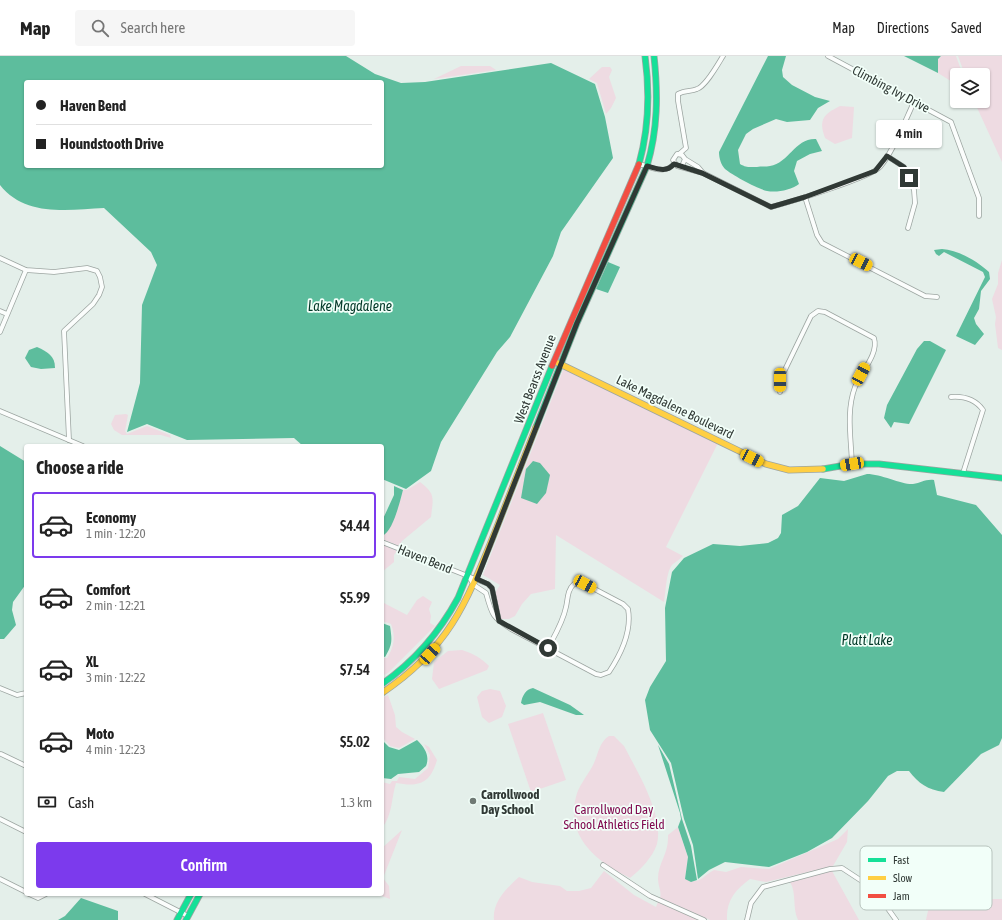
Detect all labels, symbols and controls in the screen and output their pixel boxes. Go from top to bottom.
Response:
search box [75,10,355,46]
text: Map [20,17,51,39]
icon: search [89,17,111,39]
text: Search here [121,19,185,36]
text: Map [832,20,855,36]
text: Directions [877,20,929,36]
text: Saved [951,20,982,36]
street label: Climbing Ivy Drive [850,62,932,116]
map controls [950,68,990,108]
button: layers [950,68,990,108]
text: Haven Bend [60,97,126,114]
callout: 4 min [876,120,942,148]
text: 4 min [896,126,922,141]
text: Houndstooth Drive [60,135,164,152]
route end [900,169,918,187]
car [848,251,874,273]
water label: Lake Magdalene [308,298,392,314]
street label: West Bearss Avenue [511,332,559,426]
car [850,361,872,387]
car [774,368,786,392]
street label: Lake Magdalene Boulevard [614,372,736,442]
car [739,447,765,469]
car [839,456,865,472]
text: Choose a ride [36,457,124,478]
icon: car [38,507,74,543]
text: Economy [86,509,136,526]
text: $4.44 [340,517,370,534]
text: 1 min · 12:20 [86,526,146,541]
street label: Haven Bend [396,541,454,577]
car [572,573,598,595]
icon: car [38,579,74,615]
text: Comfort [86,581,130,598]
text: $5.99 [340,589,370,606]
text: 2 min · 12:21 [86,598,146,613]
water label: Platt Lake [841,632,893,648]
route start [539,639,557,657]
car [418,641,442,667]
icon: car [38,651,74,687]
text: XL [86,653,99,670]
text: $7.54 [340,661,370,678]
text: 3 min · 12:22 [86,670,146,685]
icon: car [38,723,74,759]
text: Moto [86,725,114,742]
text: $5.02 [340,733,370,750]
text: 4 min · 12:23 [86,742,146,757]
place label: Carrollwood Day School [481,787,539,817]
icon: cash [36,791,58,813]
text: Cash [68,794,94,811]
text: 1.3 km [341,795,372,810]
marker: Carrollwood Day School [468,796,478,806]
park label: Carrollwood Day School Athletics Field [563,802,665,832]
button: Confirm [36,842,372,888]
legend [860,846,992,910]
text: Fast [893,854,909,866]
text: Slow [893,872,912,884]
text: Jam [893,890,910,902]

